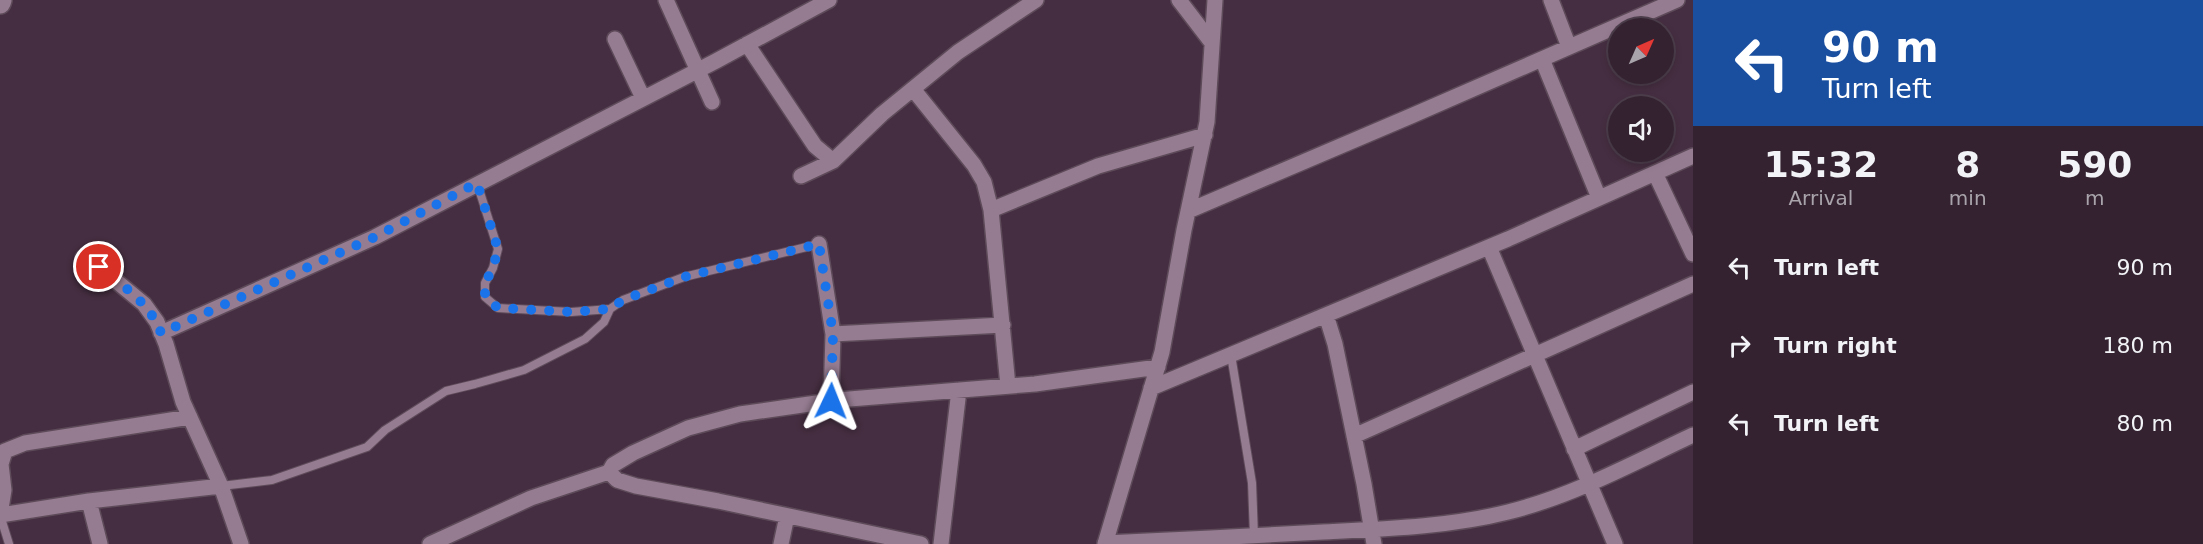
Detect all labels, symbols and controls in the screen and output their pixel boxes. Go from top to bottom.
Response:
north arrow [1608,18,1674,84]
map controls [1608,18,1674,162]
text: 90 m [1822,23,1939,72]
icon: left [1723,24,1801,102]
text: Turn left [1822,73,1932,104]
button: sound [1608,96,1674,162]
text: 15:32 [1764,144,1878,185]
text: 8 [1955,144,1980,185]
text: 590 [2057,144,2132,185]
text: Arrival [1788,186,1853,210]
text: min [1949,186,1987,210]
text: m [2085,186,2105,210]
pin [73,241,124,292]
icon: arrive [82,250,115,283]
icon: left [1723,251,1756,284]
text: Turn left [1774,255,1879,280]
text: 90 m [2117,255,2173,280]
icon: right [1723,329,1756,362]
text: Turn right [1774,333,1897,358]
text: 180 m [2103,333,2173,358]
position arrow [799,369,863,433]
icon: left [1723,407,1756,440]
text: Turn left [1774,411,1879,436]
text: 80 m [2117,411,2173,436]

